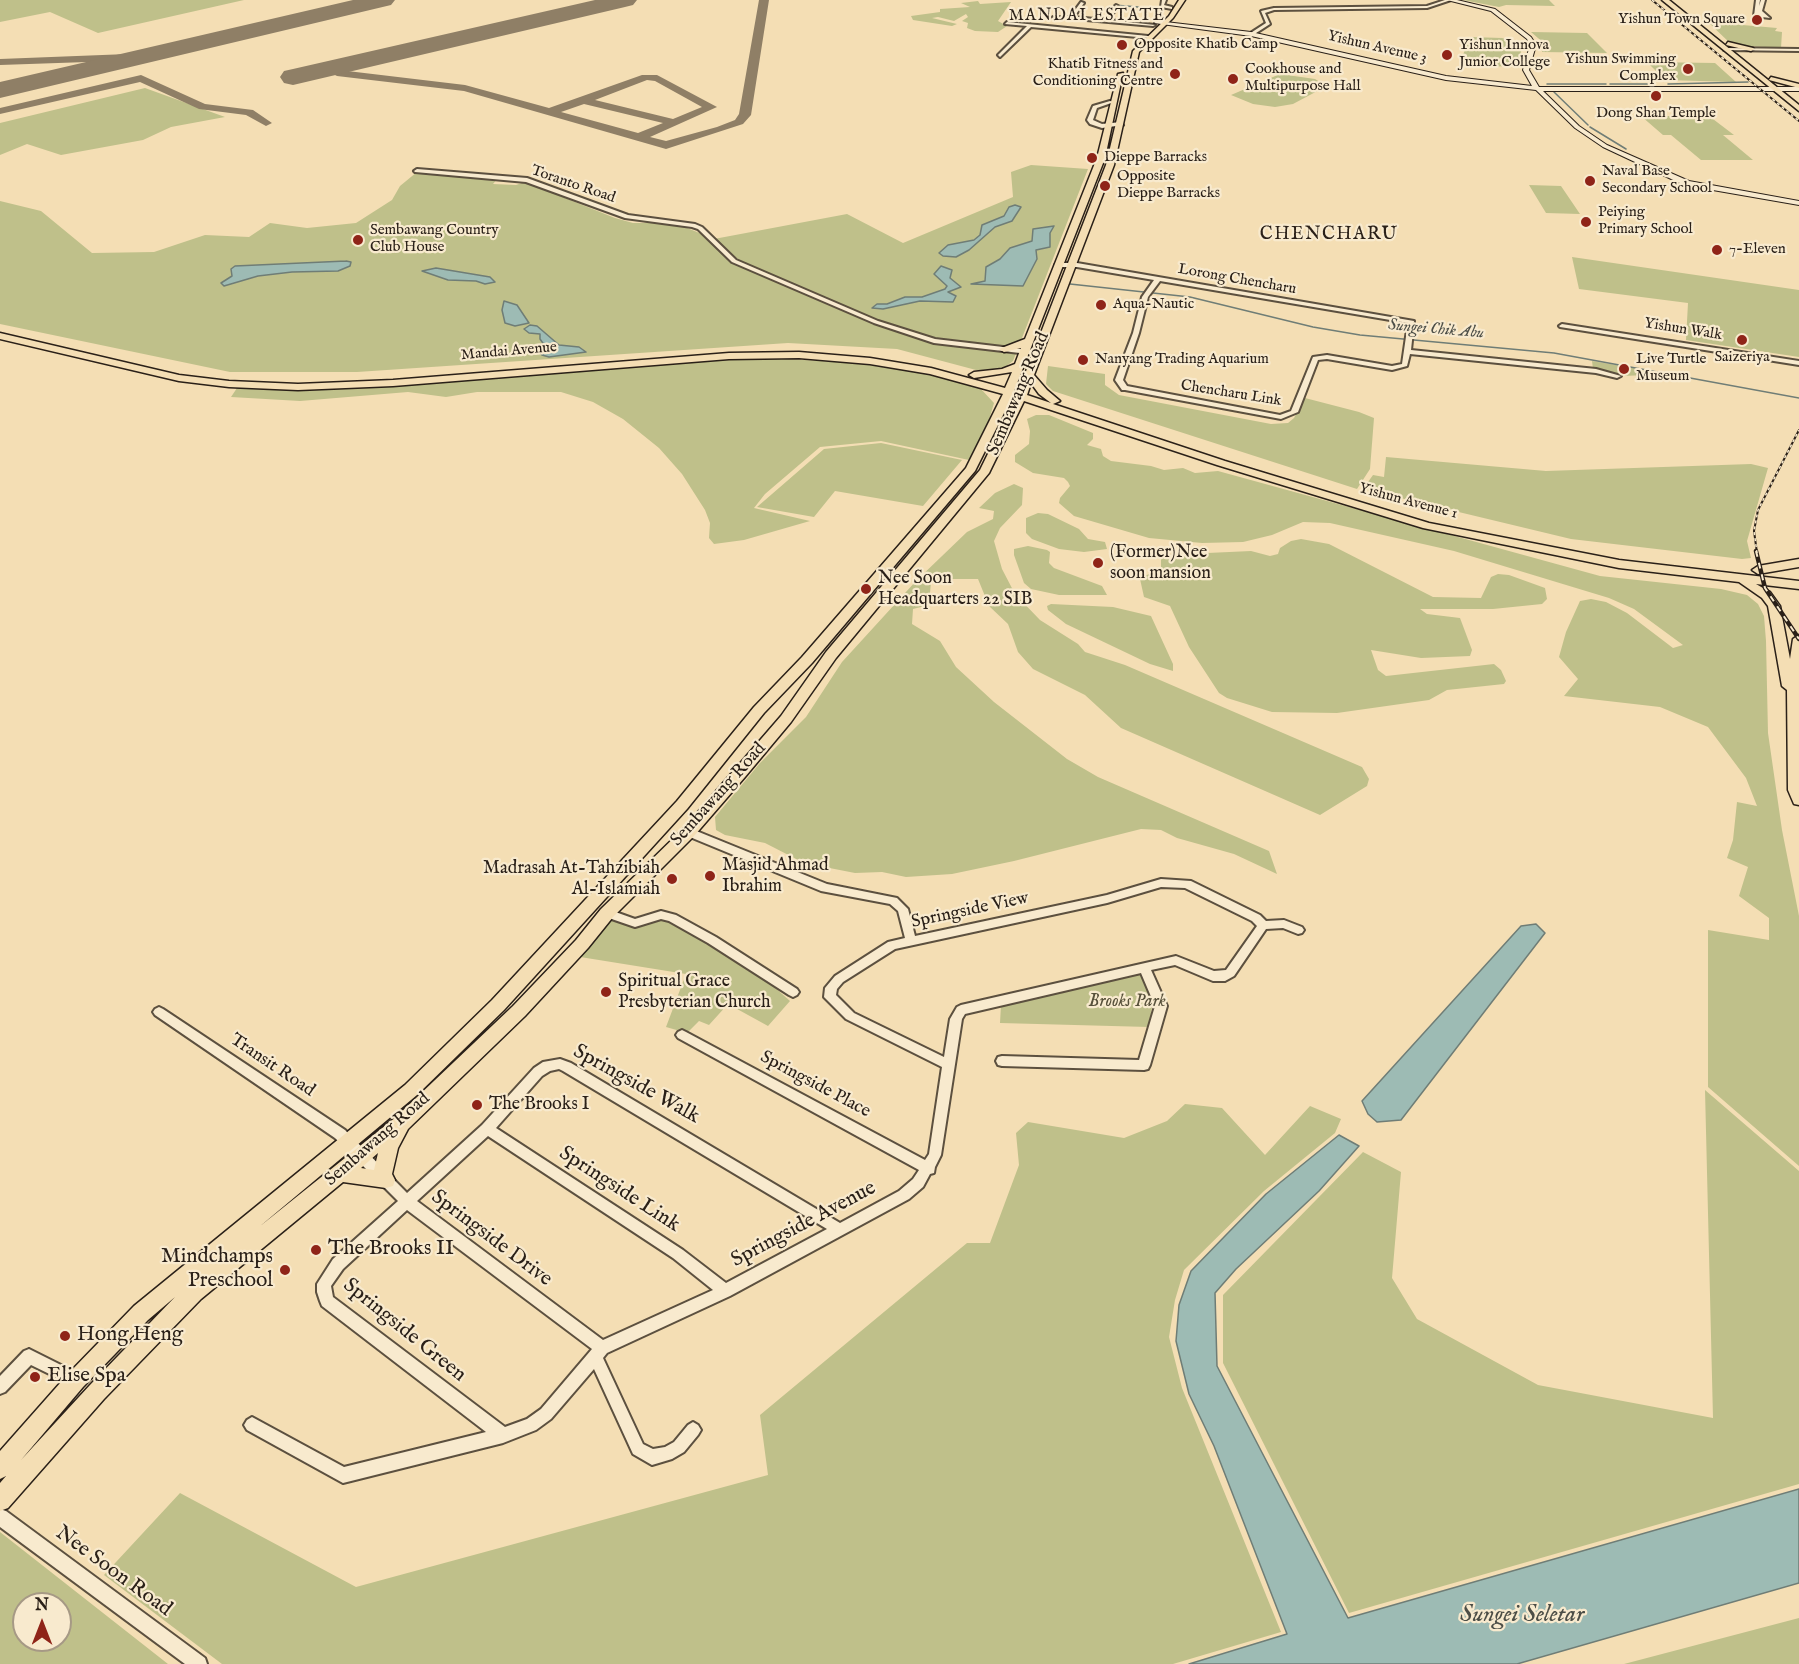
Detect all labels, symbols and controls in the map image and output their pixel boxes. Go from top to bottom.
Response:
district label: MANDAI ESTATE [1009,7,1165,27]
place label: Yishun Town Square [1618,11,1745,29]
marker: Yishun Town Square [1750,13,1764,27]
street label: Yishun Avenue 3 [1326,28,1428,68]
place label: Opposite Khatib Camp [1134,36,1278,54]
place label: Yishun Innova Junior College [1459,37,1550,72]
marker: Opposite Khatib Camp [1115,38,1129,52]
marker: Yishun Innova Junior College [1440,48,1454,62]
place label: Yishun Swimming Complex [1565,51,1676,86]
place label: Khatib Fitness and Conditioning Centre [1033,56,1163,91]
place label: Cookhouse and Multipurpose Hall [1245,61,1361,96]
marker: Yishun Swimming Complex [1681,62,1695,76]
marker: Khatib Fitness and Conditioning Centre [1168,67,1182,81]
marker: Cookhouse and Multipurpose Hall [1226,72,1240,86]
marker: Dong Shan Temple [1649,89,1663,103]
place label: Dong Shan Temple [1596,105,1716,123]
place label: Dieppe Barracks [1104,149,1207,167]
marker: Dieppe Barracks [1085,151,1099,165]
street label: Toranto Road [529,162,617,208]
place label: Naval Base Secondary School [1602,163,1712,198]
place label: Opposite Dieppe Barracks [1117,168,1220,203]
marker: Naval Base Secondary School [1583,174,1597,188]
marker: Opposite Dieppe Barracks [1098,179,1112,193]
place label: Peiying Primary School [1598,204,1693,239]
marker: Peiying Primary School [1579,215,1593,229]
place label: Sembawang Country Club House [370,222,499,257]
district label: CHENCHARU [1260,224,1398,246]
marker: Sembawang Country Club House [351,233,365,247]
place label: 7-Eleven [1729,241,1786,259]
marker: 7-Eleven [1710,243,1724,257]
street label: Lorong Chencharu [1177,261,1297,299]
place label: Aqua-Nautic [1113,296,1194,314]
marker: Aqua-Nautic [1094,298,1108,312]
street label: Yishun Walk [1643,315,1723,345]
water label: Sungei Chik Abu [1387,316,1485,344]
street label: Sembawang Road [983,329,1055,459]
marker: Saizeriya [1735,333,1749,347]
street label: Mandai Avenue [460,339,558,365]
place label: Saizeriya [1714,349,1770,367]
place label: Nanyang Trading Aquarium [1095,351,1269,369]
place label: Live Turtle Museum [1636,351,1706,386]
marker: Nanyang Trading Aquarium [1076,353,1090,367]
marker: Live Turtle Museum [1617,362,1631,376]
street label: Chencharu Link [1179,377,1283,411]
street label: Yishun Avenue 1 [1357,480,1459,524]
place label: (Former)Nee soon mansion [1110,542,1211,584]
marker: (Former)Nee soon mansion [1091,556,1105,570]
place label: Nee Soon Headquarters 22 SIB [878,568,1032,610]
marker: Nee Soon Headquarters 22 SIB [859,582,873,596]
street label: Sembawang Road [667,739,771,851]
place label: Masjid Ahmad Ibrahim [722,855,829,898]
place label: Madrasah At-Tahzibiah Al-Islamiah [483,858,660,900]
marker: Masjid Ahmad Ibrahim [703,869,717,883]
marker: Madrasah At-Tahzibiah Al-Islamiah [665,872,679,886]
street label: Springside View [909,888,1031,934]
place label: Spiritual Grace Presbyterian Church [618,971,771,1014]
marker: Spiritual Grace Presbyterian Church [599,985,613,999]
park label: Brooks Park [1088,991,1166,1013]
street label: Transit Road [226,1030,318,1102]
street label: Springside Walk [568,1040,704,1130]
street label: Springside Place [756,1047,874,1123]
street label: Sembawang Road [321,1089,435,1191]
place label: The Brooks I [489,1094,589,1116]
marker: The Brooks I [470,1098,484,1112]
street label: Springside Link [554,1142,684,1238]
street label: Springside Avenue [727,1176,881,1274]
street label: Springside Drive [425,1185,557,1293]
place label: The Brooks II [328,1237,454,1263]
marker: The Brooks II [309,1243,323,1257]
place label: Mindchamps Preschool [161,1245,273,1295]
marker: Mindchamps Preschool [278,1263,292,1277]
street label: Springside Green [337,1274,471,1388]
place label: Hong Heng [77,1323,183,1349]
marker: Hong Heng [58,1329,72,1343]
place label: Elise Spa [47,1364,126,1390]
marker: Elise Spa [28,1370,42,1384]
street label: Nee Soon Road [50,1521,176,1623]
north arrow [12,1592,72,1652]
text: N [35,1596,49,1616]
water label: Sungei Seletar [1460,1602,1584,1630]

